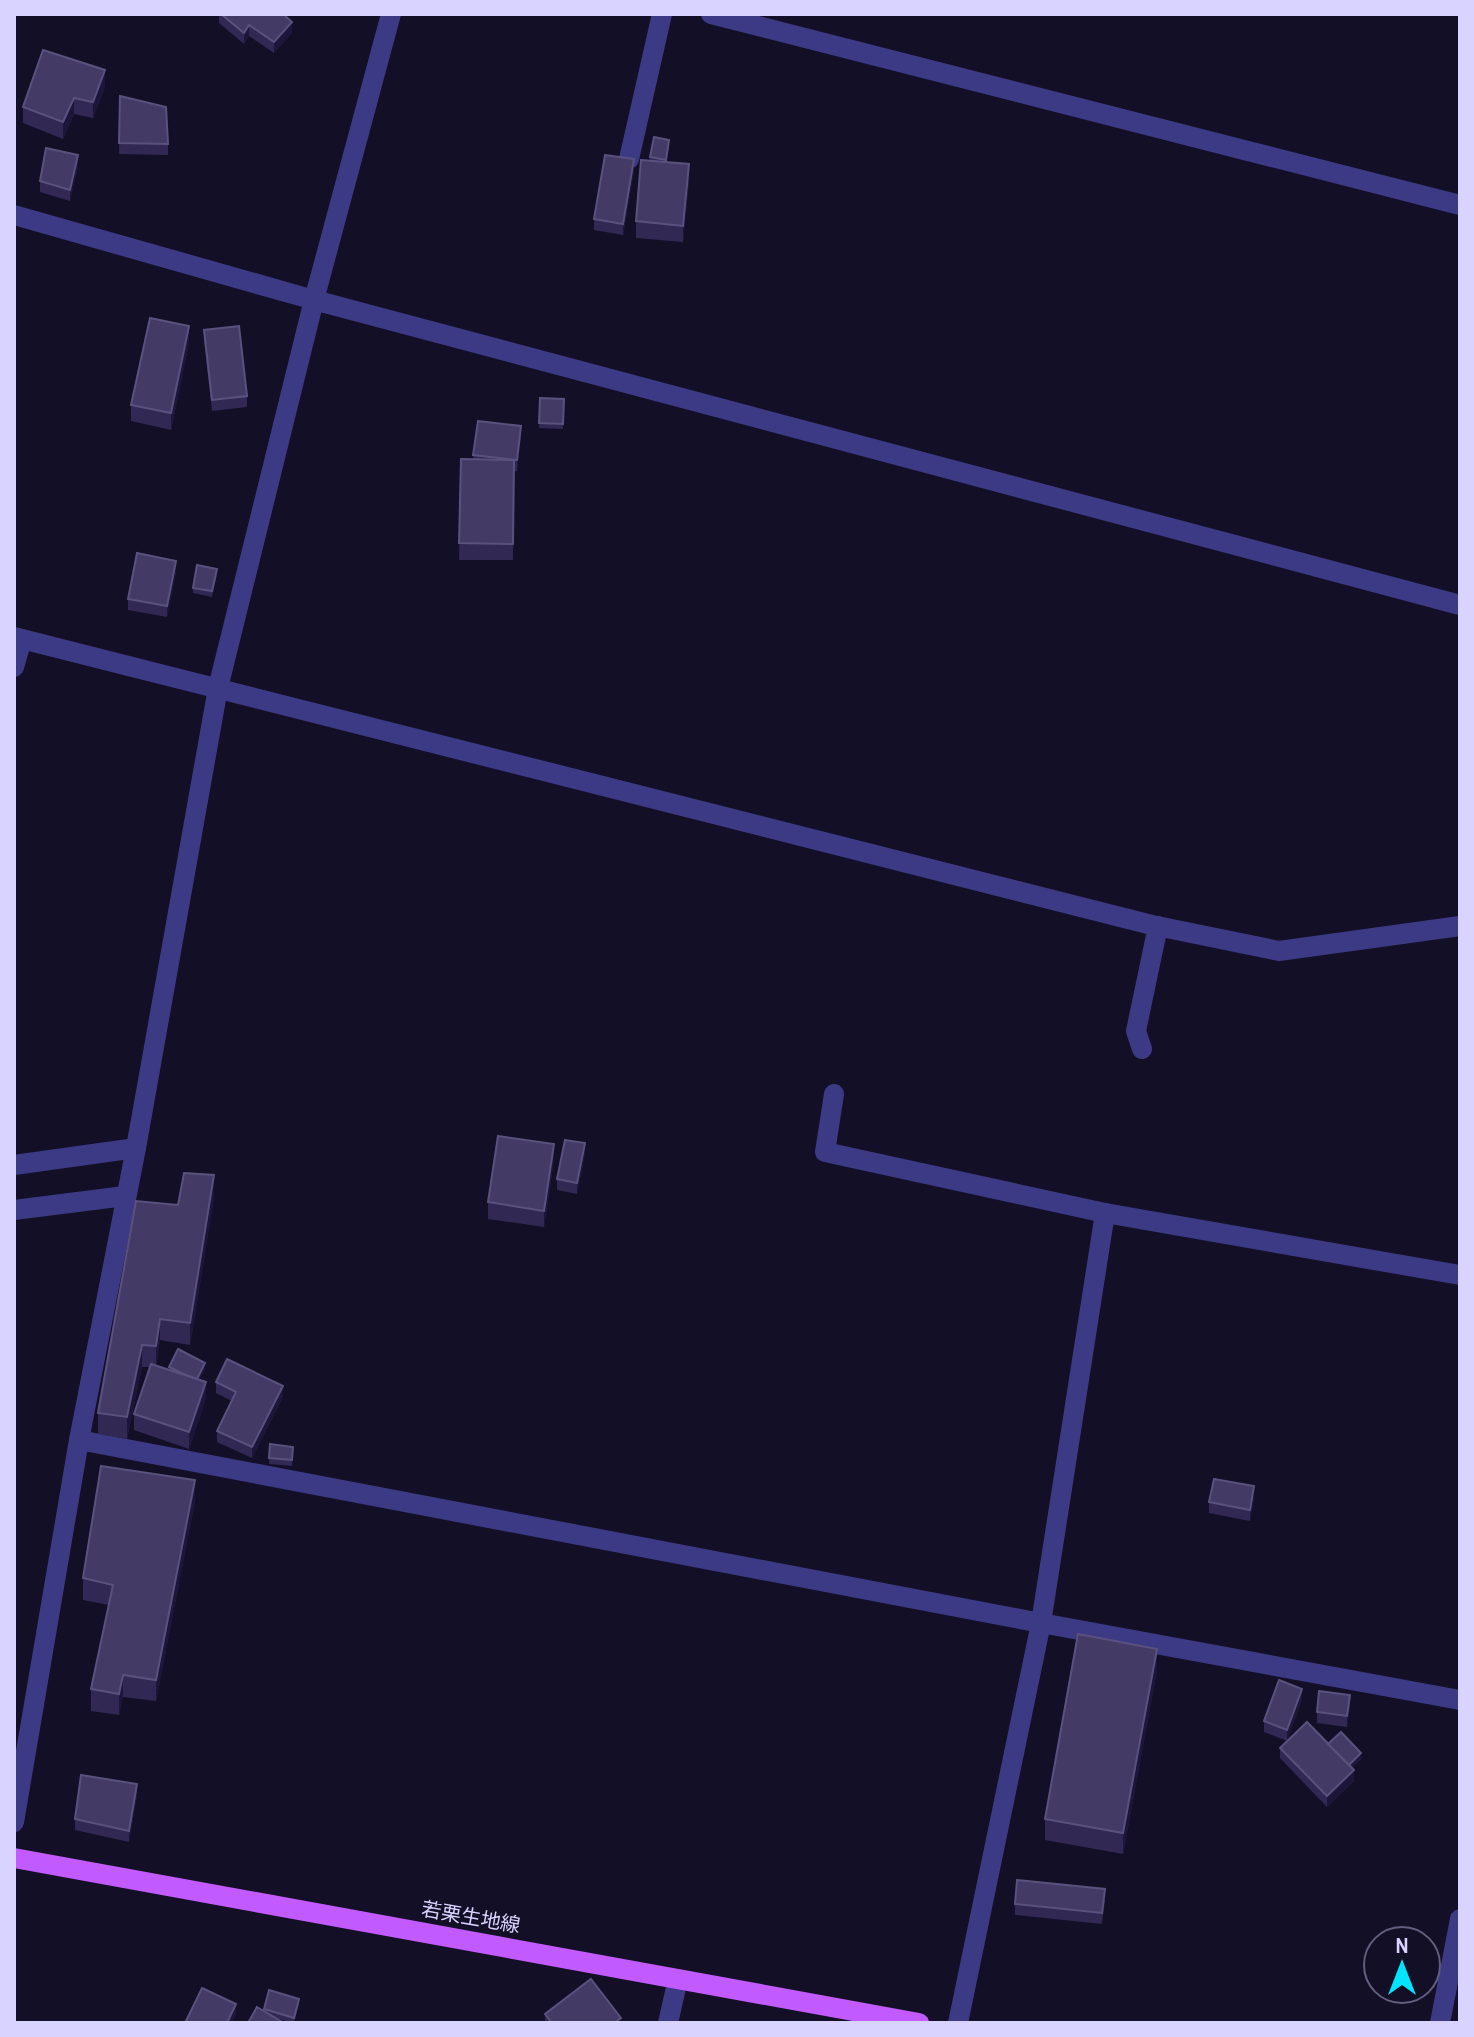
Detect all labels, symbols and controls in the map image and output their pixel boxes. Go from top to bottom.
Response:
street label: 若栗生地線 [420,1895,523,1938]
north arrow [1362,1925,1442,2005]
text: N [1395,1930,1409,1960]

